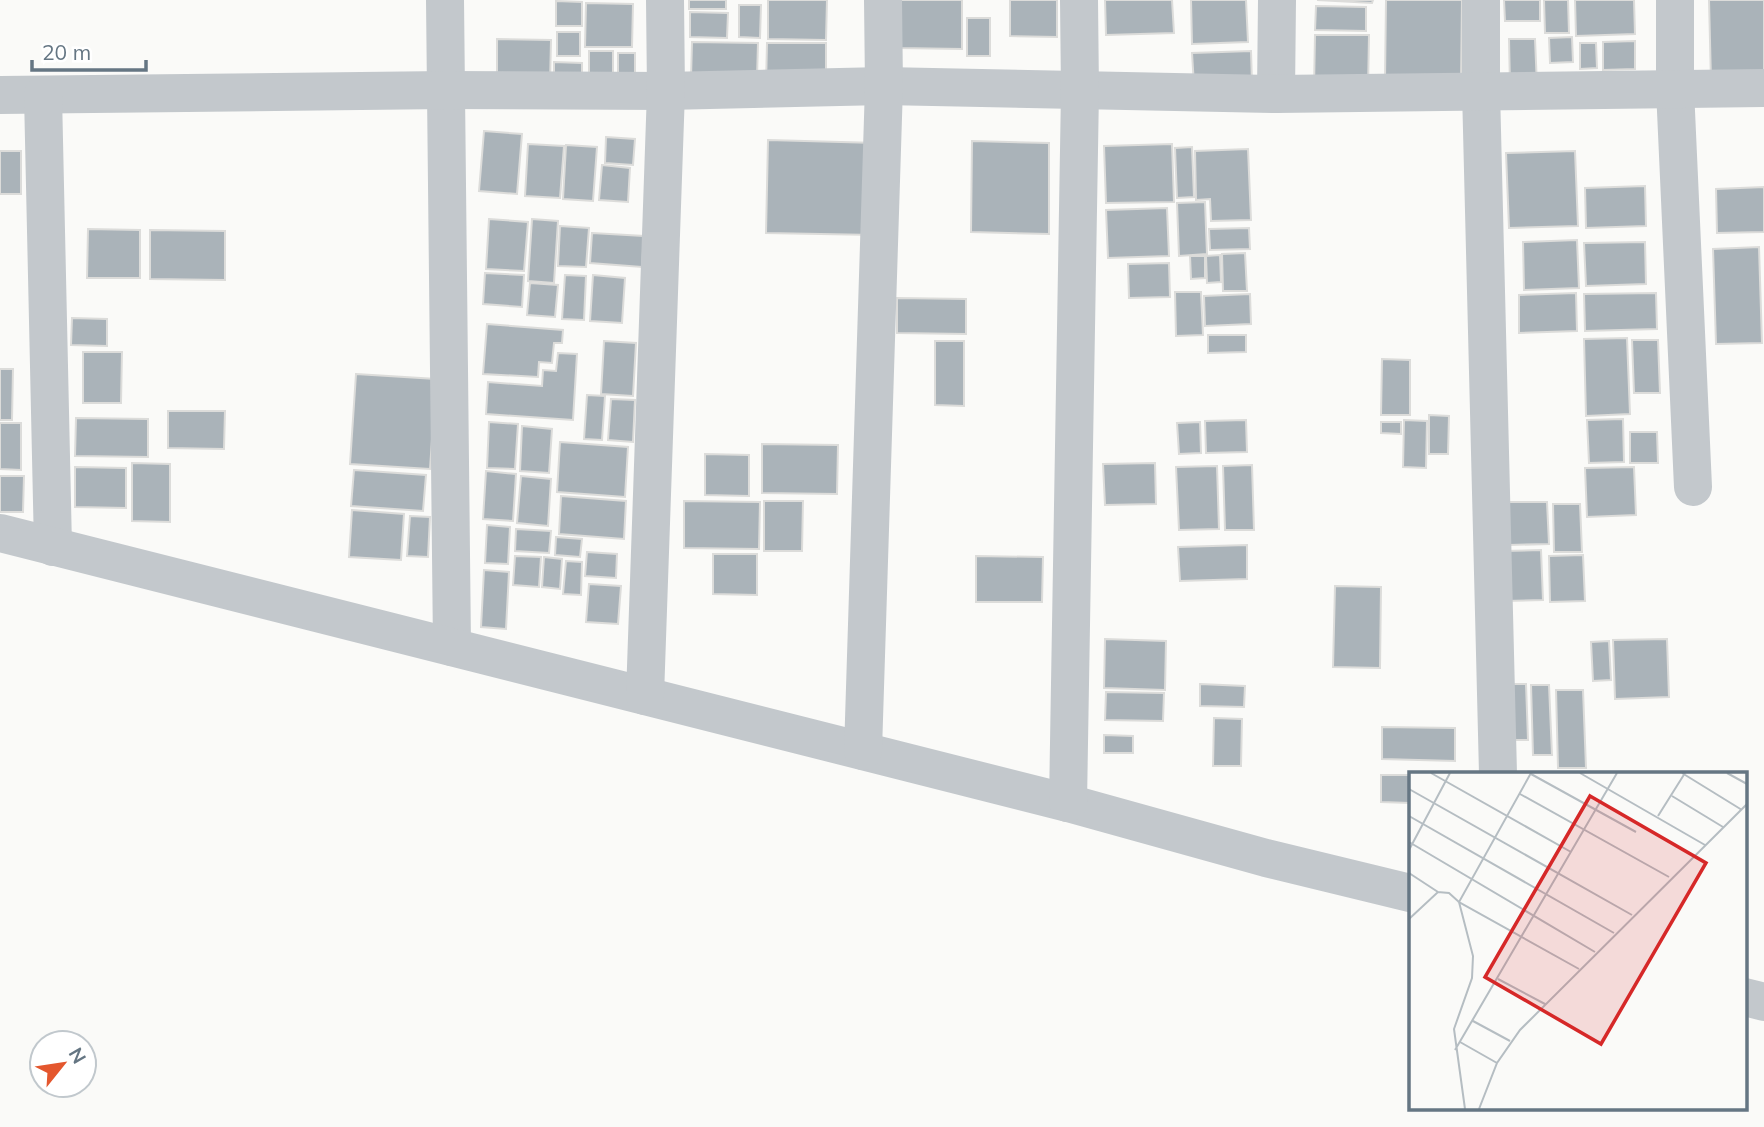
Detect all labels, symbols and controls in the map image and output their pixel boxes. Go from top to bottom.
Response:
scale bar [32,28,145,72]
text: 20 m [42,39,91,65]
inset map [1409,772,1746,1110]
north arrow [28,1029,98,1099]
text: N [64,1043,92,1068]

